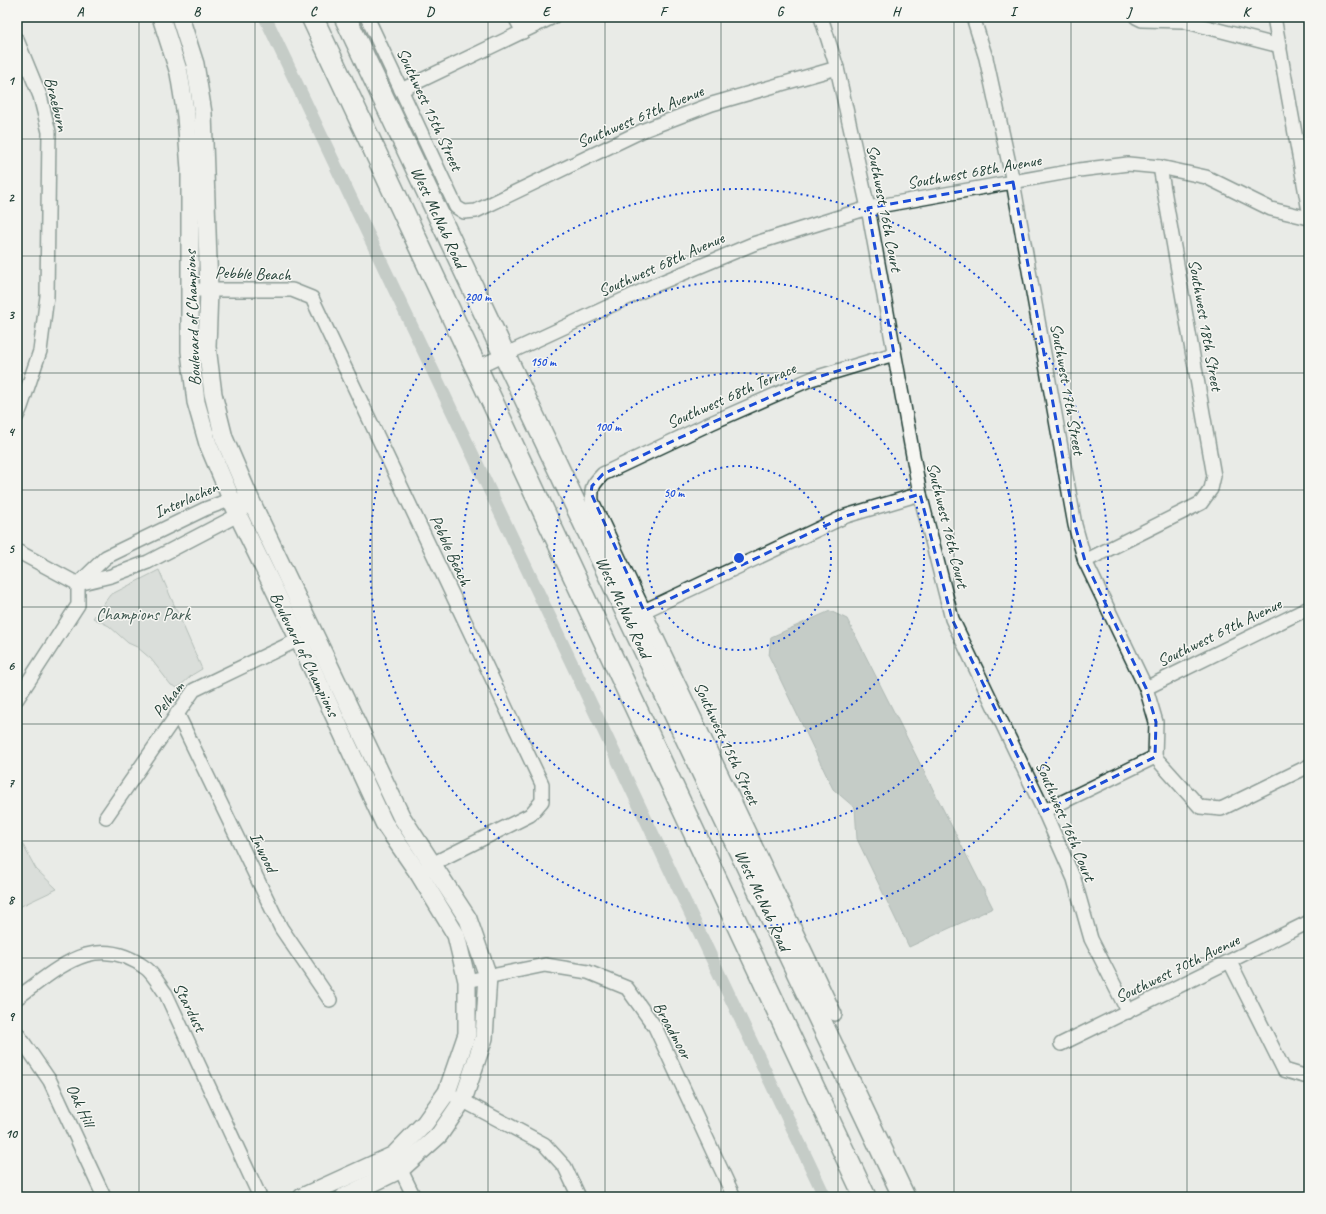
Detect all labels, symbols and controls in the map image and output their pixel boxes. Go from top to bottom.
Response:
text: A [77,4,85,20]
text: B [194,4,202,20]
text: C [310,4,318,20]
text: D [426,4,435,20]
text: E [543,4,552,20]
text: F [660,4,669,20]
text: G [777,4,785,20]
text: H [892,4,902,20]
text: I [1010,4,1019,20]
text: J [1126,4,1133,20]
text: K [1243,4,1253,20]
street label: Southwest 15th Street [392,44,468,176]
text: 1 [8,73,16,89]
street label: Braeburn [40,75,74,135]
street label: Southwest 67th Avenue [574,80,708,153]
street label: Southwest 16th Court [862,143,908,275]
street label: Southwest 68th Avenue [906,149,1044,194]
street label: West McNab Road [406,163,473,274]
text: 2 [8,190,15,206]
street label: Southwest 68th Avenue [595,227,729,302]
street label: Boulevard of Champions [180,248,205,386]
street label: Southwest 18th Street [1184,258,1228,395]
street label: Pebble Beach [215,262,293,285]
text: 200 m [465,289,492,305]
text: 3 [8,307,15,323]
street label: Southwest 17th Street [1046,322,1090,459]
text: 150 m [530,354,557,370]
street label: Southwest 68th Terrace [664,357,800,433]
text: 100 m [595,419,622,435]
text: 4 [8,424,16,440]
street label: Southwest 16th Court [922,460,974,592]
street label: Interlachen [151,475,223,523]
text: 50 m [664,485,685,501]
street label: Pebble Beach [425,511,477,590]
text: 5 [8,541,15,557]
centre of rings [732,551,746,565]
street label: West McNab Road [591,553,658,664]
street label: Boulevard of Champions [265,589,345,722]
street label: Southwest 69th Avenue [1154,593,1286,672]
park label: Champions Park [96,604,192,625]
text: 6 [8,658,15,674]
street label: Pelham [148,677,189,722]
street label: Southwest 15th Street [689,678,765,810]
street label: Southwest 16th Court [1031,758,1101,887]
text: 7 [8,775,15,791]
street label: Inwood [245,829,283,878]
street label: West McNab Road [730,846,797,957]
text: 8 [8,892,16,908]
street label: Southwest 70th Avenue [1112,929,1244,1008]
street label: Stardust [168,979,212,1037]
street label: Broadmoor [648,998,698,1064]
text: 9 [8,1009,15,1025]
street label: Oak Hill [62,1081,101,1133]
text: 10 [5,1126,18,1142]

